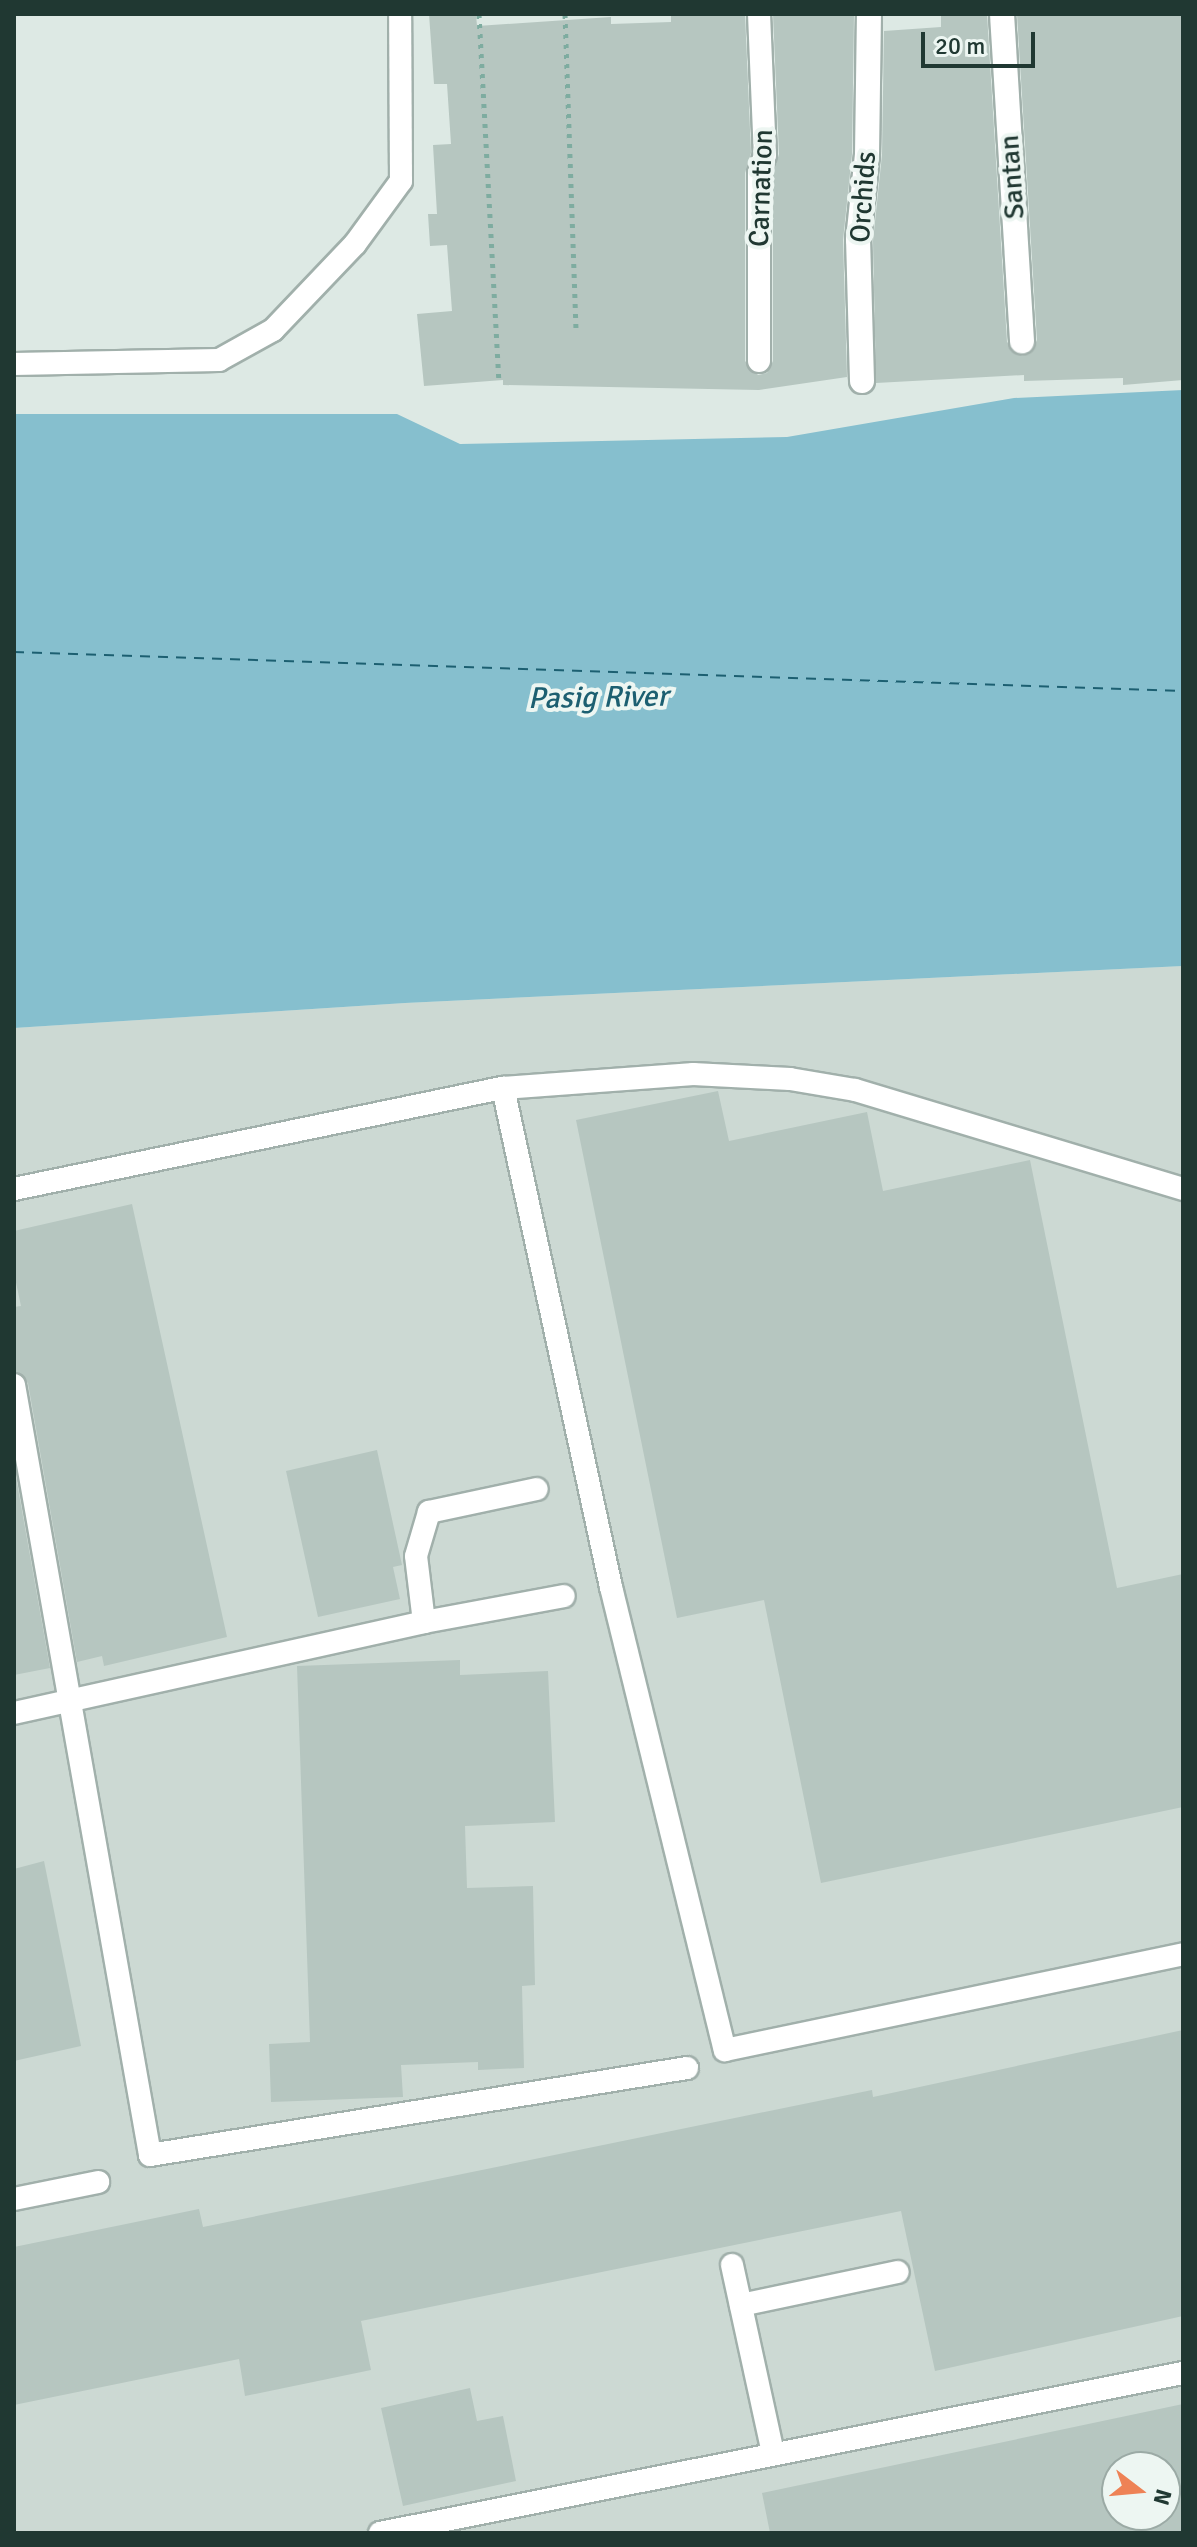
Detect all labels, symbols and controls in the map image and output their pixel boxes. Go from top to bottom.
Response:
scale bar [925,16,1039,66]
text: 20 m [935,31,985,61]
street label: Carnation [742,129,780,247]
street label: Santan [992,134,1032,220]
street label: Orchids [843,150,883,244]
water label: Pasig River [527,679,669,717]
north arrow [1101,2451,1181,2531]
text: N [1148,2486,1178,2508]

